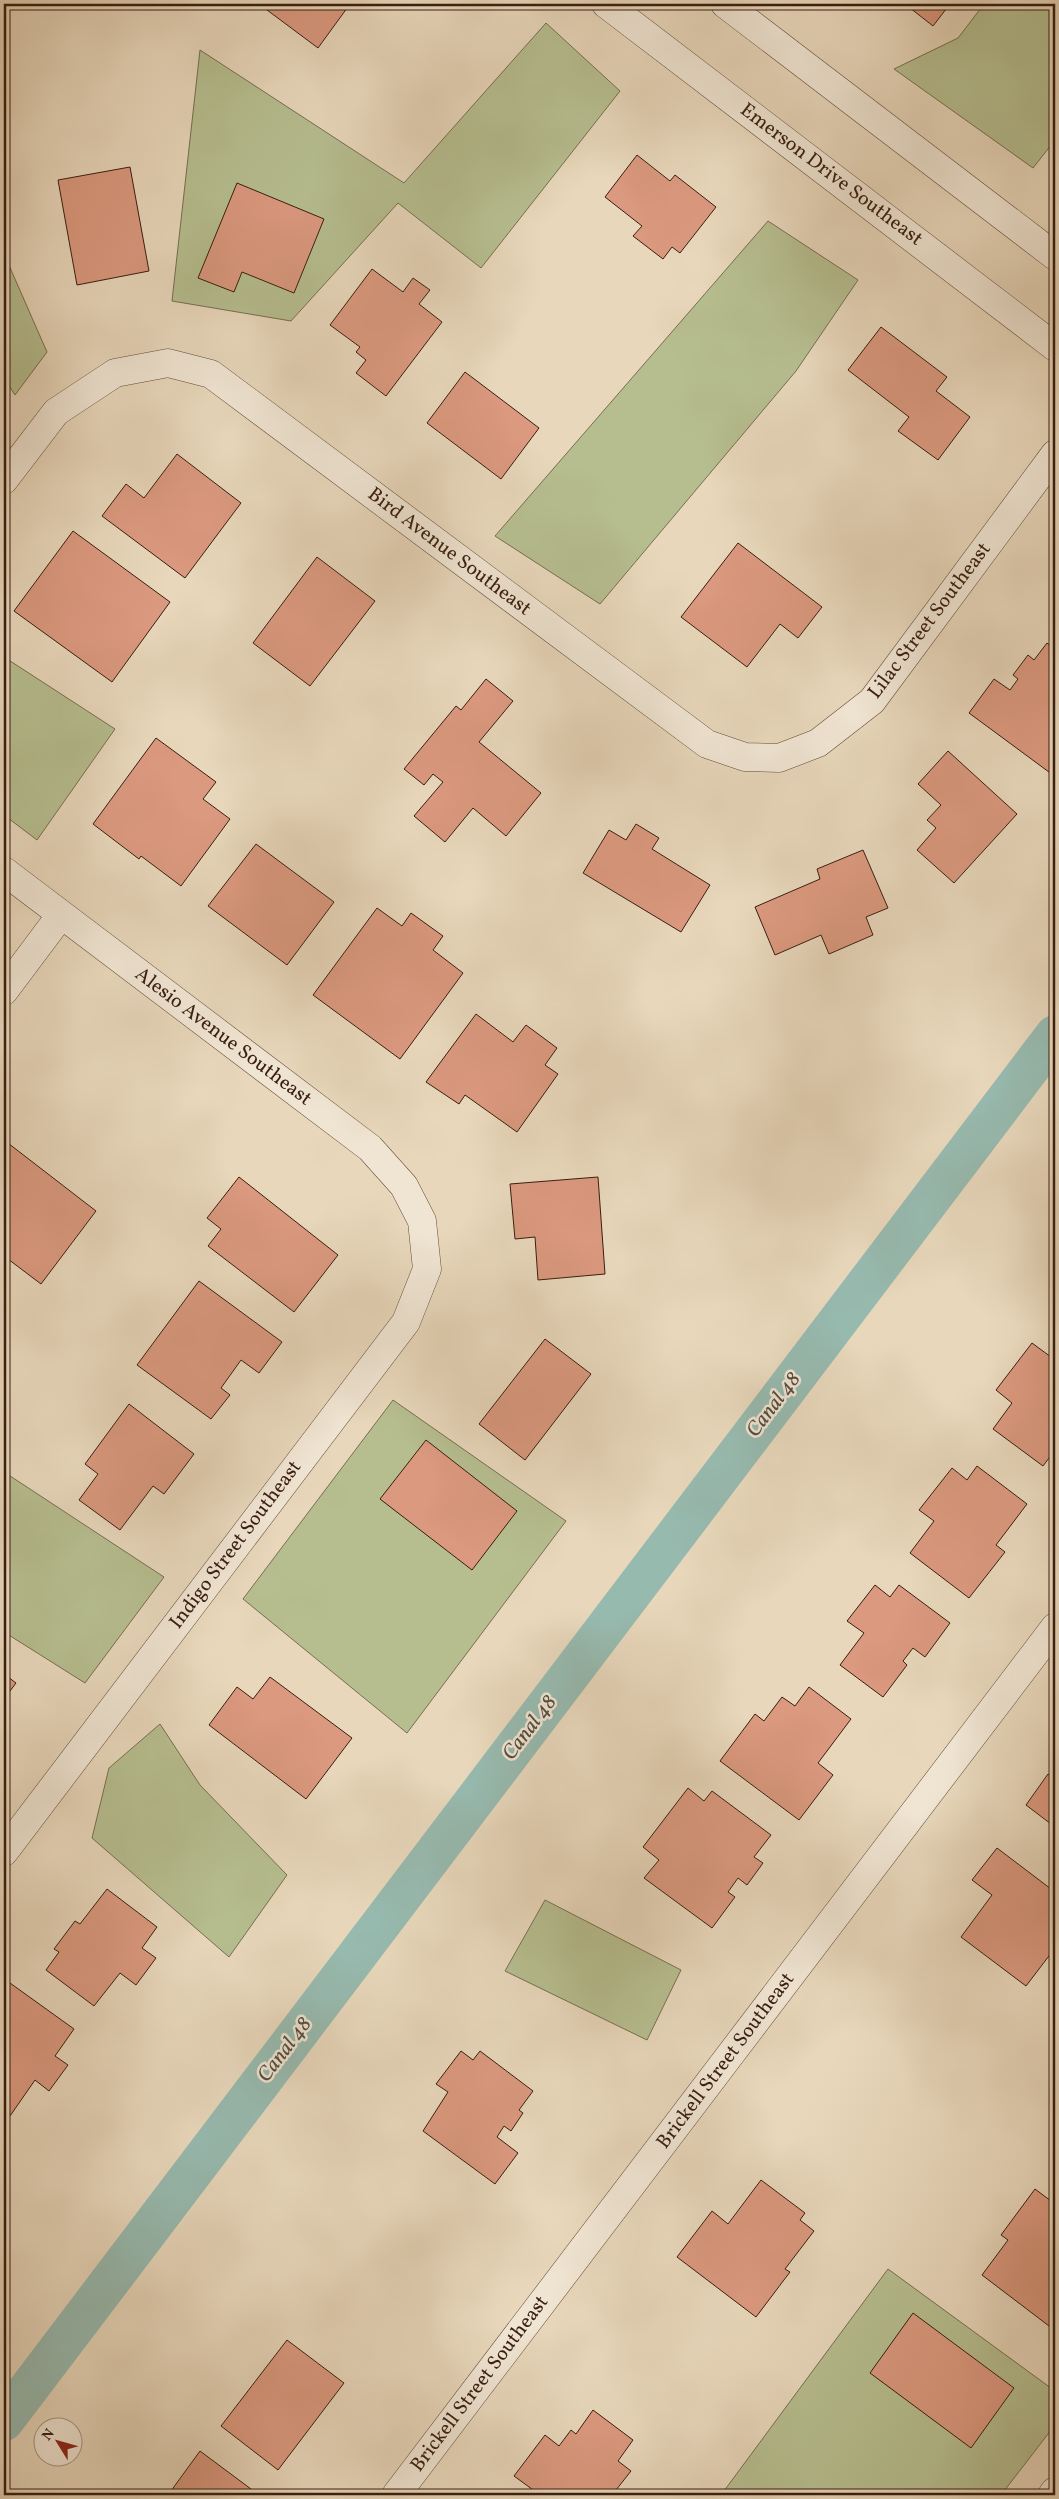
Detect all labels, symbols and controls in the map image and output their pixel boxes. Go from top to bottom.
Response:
street label: Emerson Drive Southeast [734,97,928,253]
street label: Bird Avenue Southeast [361,481,537,623]
street label: Lilac Street Southeast [862,537,998,705]
street label: Alesio Avenue Southeast [129,961,317,1113]
water label: Canal 48 [740,1366,808,1444]
street label: Indigo Street Southeast [163,1455,309,1635]
water label: Canal 48 [496,1689,564,1767]
street label: Brickell Street Southeast [650,1967,802,2155]
water label: Canal 48 [251,2011,319,2089]
street label: Brickell Street Southeast [404,2290,556,2478]
north arrow [32,2416,82,2466]
text: N [38,2425,59,2445]

